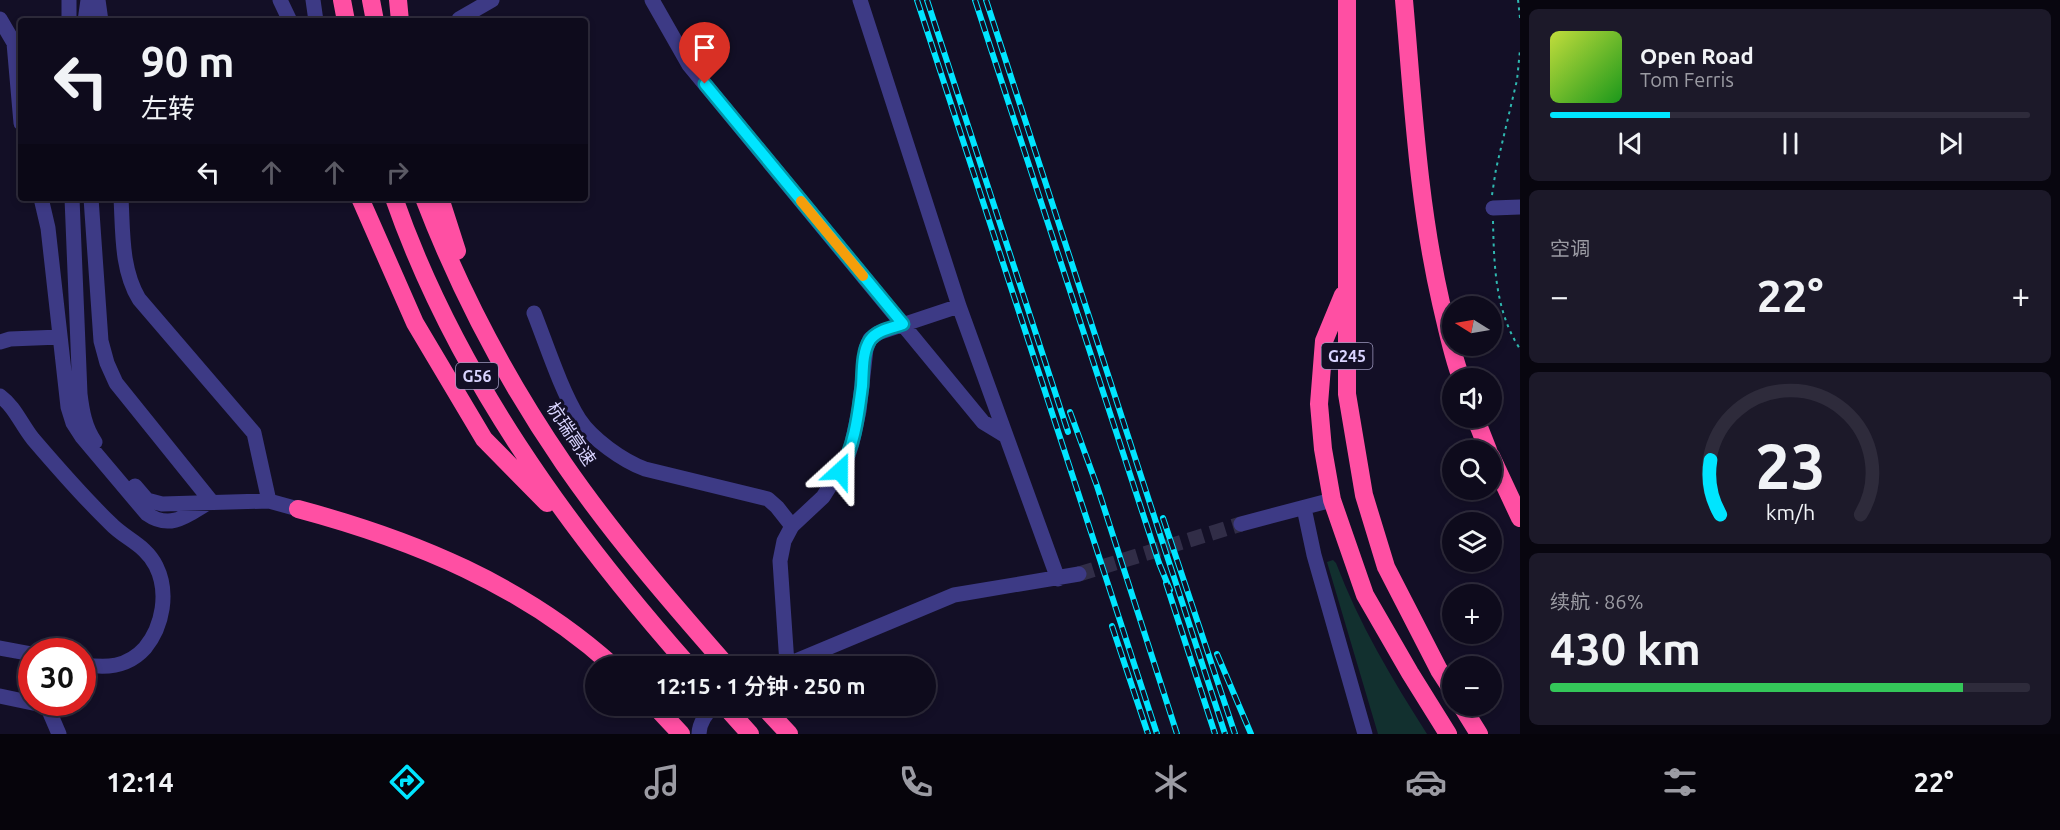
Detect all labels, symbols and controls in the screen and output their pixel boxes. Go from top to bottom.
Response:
pin [679,22,730,84]
icon: arrive [688,31,721,64]
text: 90 m [141,38,235,85]
icon: left [42,42,120,120]
text: Open Road [1640,43,1754,68]
text: Tom Ferris [1640,68,1734,91]
text: 左转 [141,93,195,123]
icon: previous [1614,127,1647,160]
icon: pause [1774,127,1807,160]
icon: next [1934,127,1967,160]
icon: left [192,156,225,189]
icon: ahead [255,156,288,189]
icon: ahead [318,156,351,189]
icon: right [381,156,414,189]
text: 空调 [1550,237,1590,260]
text: 22° [1757,270,1823,321]
text: − [1550,277,1569,314]
text: + [2011,277,2030,314]
north arrow [1442,296,1502,356]
map controls [1442,296,1502,716]
road number: G245 [1322,343,1372,369]
road number: G56 [456,363,498,389]
button: sound [1442,368,1502,428]
street label: 杭瑞高速 [543,398,600,469]
text: 23 [1755,431,1825,501]
position arrow [808,439,872,503]
button: search [1442,440,1502,500]
text: km/h [1765,500,1815,524]
button: layers [1442,512,1502,572]
button: + [1442,584,1502,644]
text: 续航 · 86% [1550,590,1643,613]
text: 430 km [1550,623,1701,674]
speed limit sign: 30 [18,638,96,716]
button: − [1442,656,1502,716]
text: 12:15 · 1 分钟 · 250 m [656,673,865,698]
icon: directions [386,761,428,803]
icon: music [641,761,683,803]
icon: phone [895,761,937,803]
icon: climate [1150,761,1192,803]
icon: car [1405,761,1447,803]
icon: filters [1659,761,1701,803]
text: 12:14 [106,767,174,797]
text: 22° [1914,767,1954,797]

